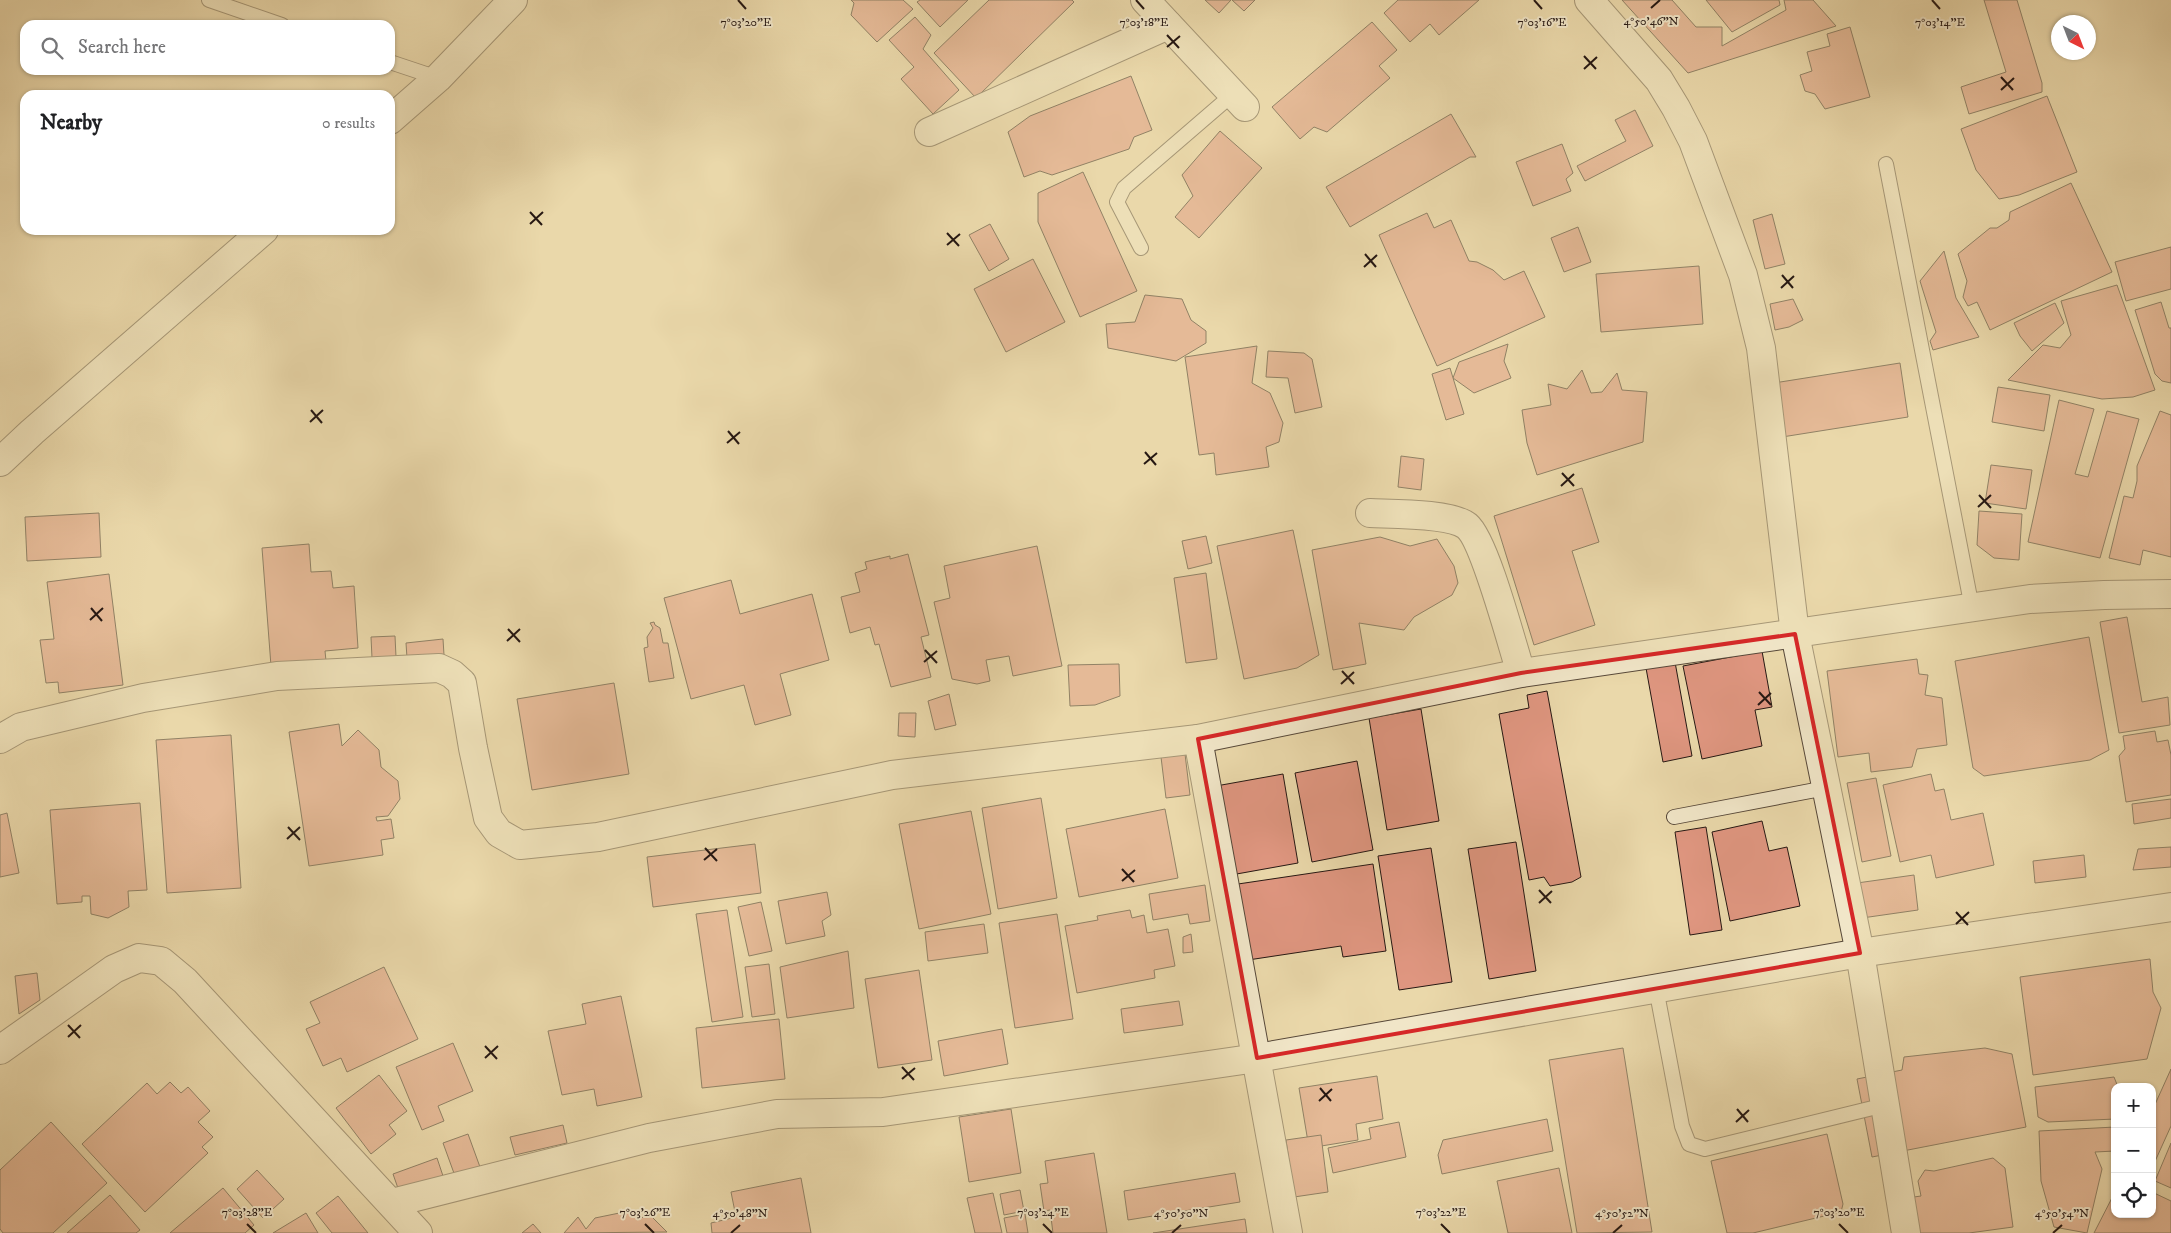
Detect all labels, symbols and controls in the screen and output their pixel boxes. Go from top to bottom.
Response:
text: 4°50'46"N [1623,14,1679,29]
text: 7°03'20"E [721,15,772,30]
text: 7°03'18"E [1119,15,1169,30]
text: 7°03'16"E [1517,15,1567,30]
text: 7°03'14"E [1915,15,1965,30]
north arrow [2051,15,2096,60]
search box [20,20,395,75]
icon: search [38,34,66,62]
text: Search here [78,36,166,59]
text: Nearby [40,110,102,136]
text: 0 results [322,113,375,133]
map controls [2111,1083,2156,1218]
button: + [2111,1083,2156,1128]
button: − [2111,1128,2156,1173]
button: locate [2111,1173,2156,1218]
text: 7°03'28"E [222,1205,273,1220]
text: 7°03'26"E [620,1205,671,1220]
text: 7°03'24"E [1017,1205,1069,1220]
text: 7°03'22"E [1416,1205,1467,1220]
text: 7°03'20"E [1814,1205,1865,1220]
text: 4°50'48"N [713,1206,768,1221]
text: 4°50'50"N [1154,1206,1208,1221]
text: 4°50'52"N [1595,1206,1649,1221]
text: 4°50'54"N [2035,1206,2089,1221]

